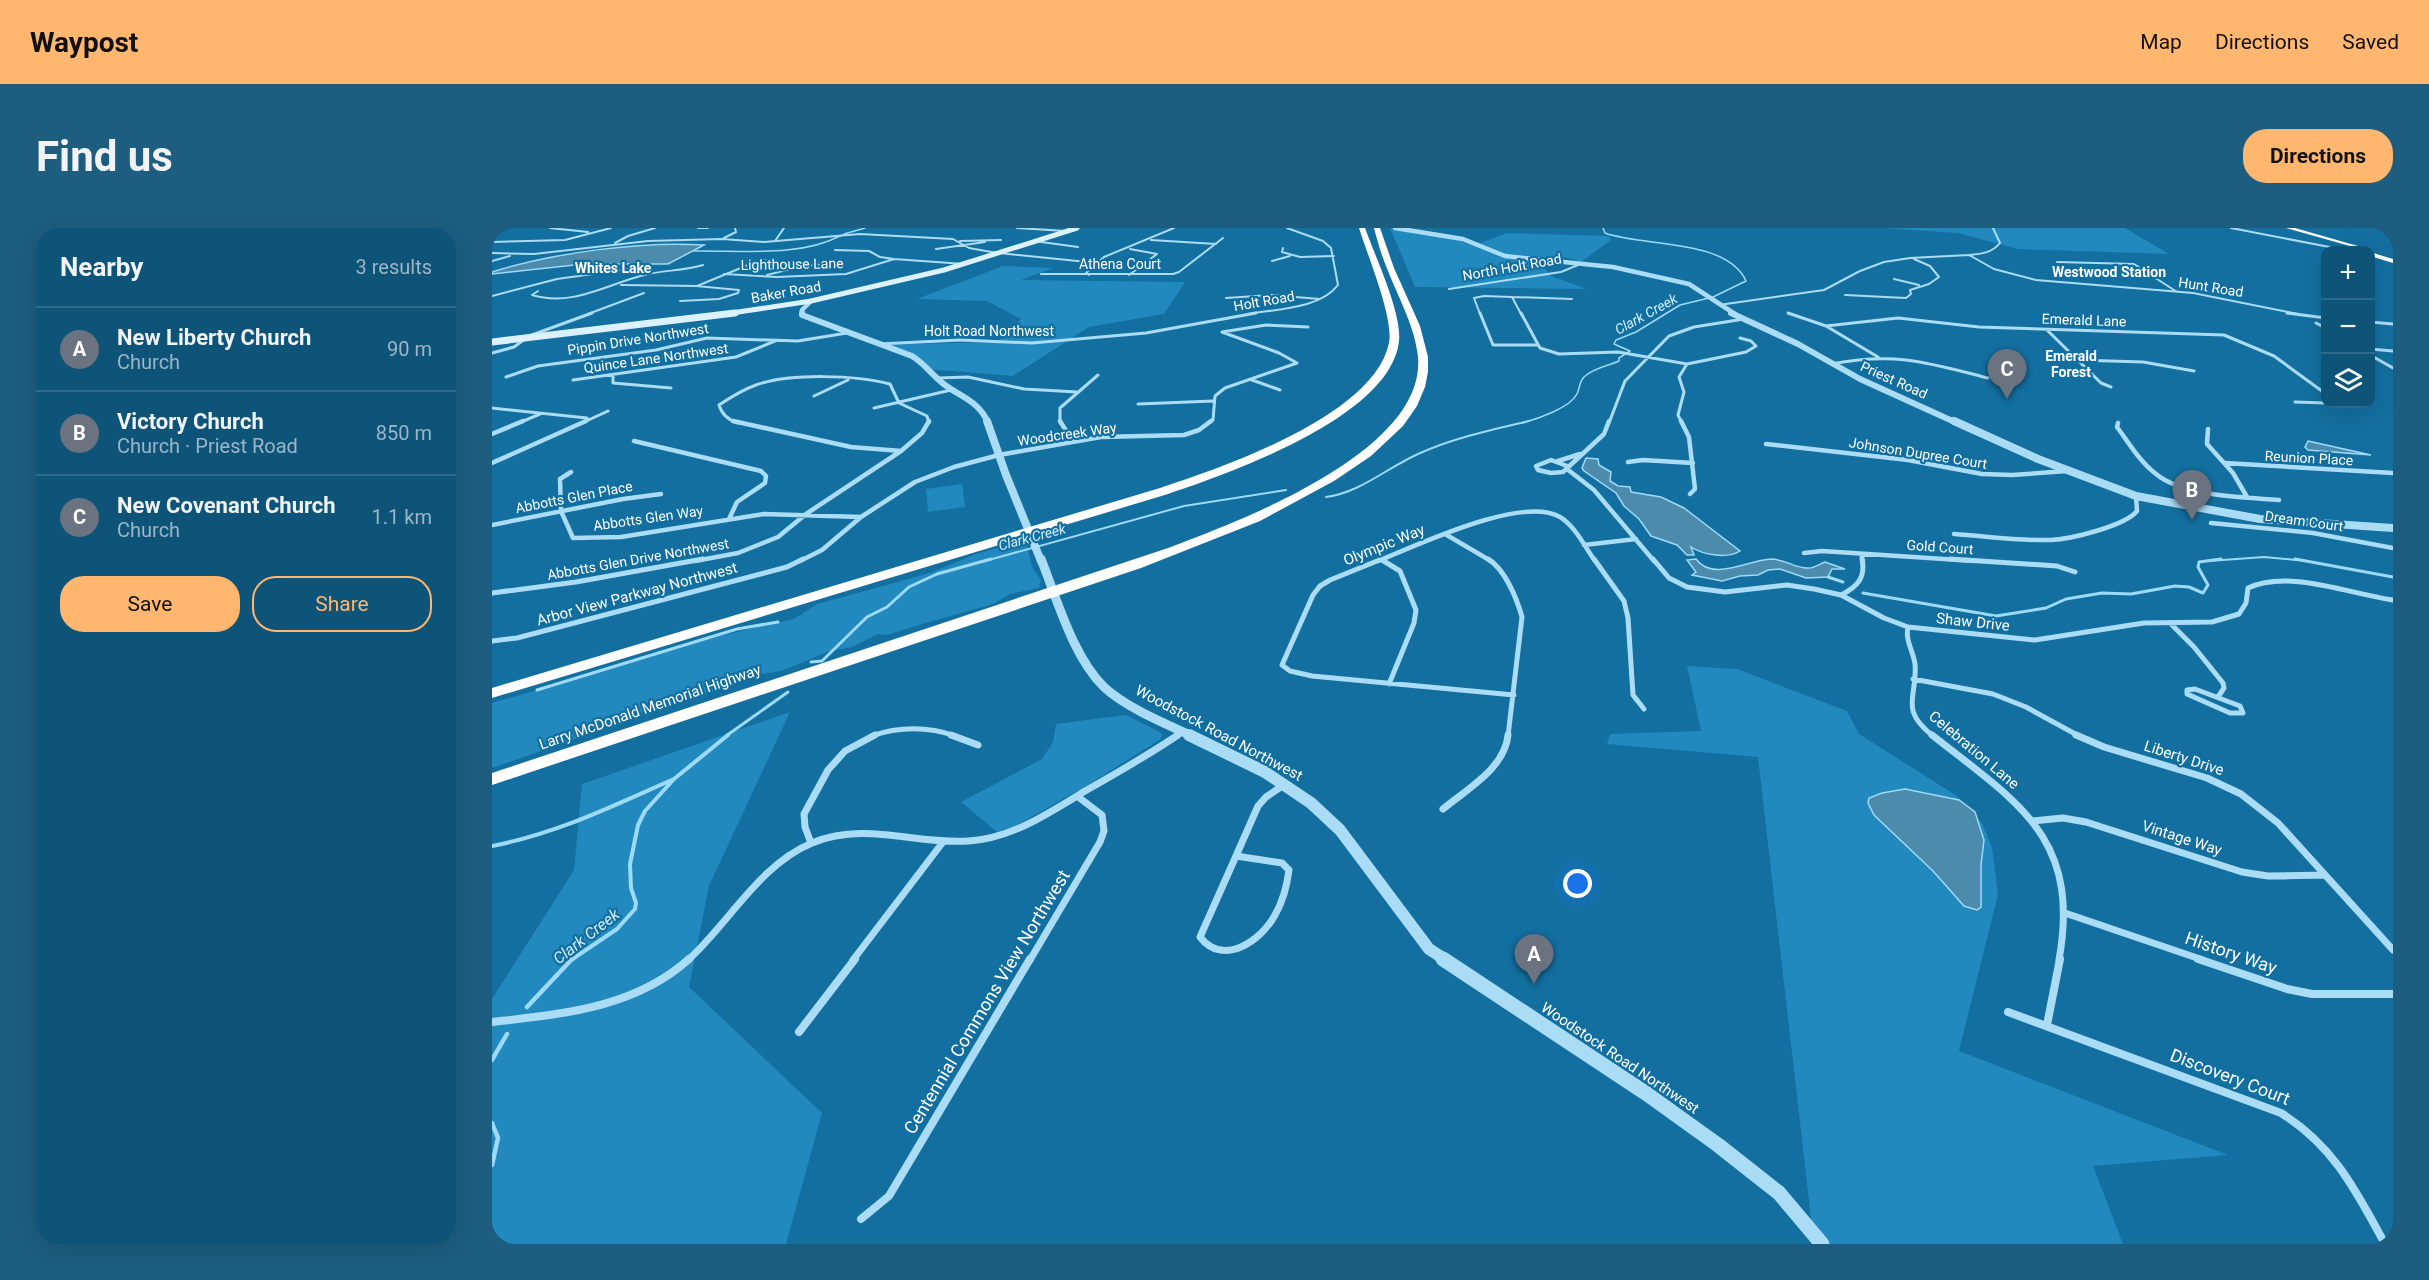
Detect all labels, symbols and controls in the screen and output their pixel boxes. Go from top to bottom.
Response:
text: Waypost [30,26,138,59]
text: Map [2140,30,2182,54]
text: Directions [2215,30,2309,54]
text: Saved [2342,30,2399,54]
button: Directions [2243,129,2393,183]
text: Find us [36,132,173,181]
map controls [2321,246,2375,408]
button: + [2321,246,2375,300]
street label: North Holt Road [1461,250,1563,284]
text: Nearby [60,252,143,282]
text: 3 results [356,255,432,279]
street label: Lighthouse Lane [740,255,844,273]
street label: Athena Court [1079,256,1161,272]
district label: Whites Lake [575,260,652,276]
district label: Westwood Station [2052,264,2166,280]
street label: Hunt Road [2177,274,2245,300]
street label: Baker Road [750,278,822,306]
street label: Holt Road [1232,288,1296,314]
water label: Clark Creek [1612,290,1681,338]
button: − [2321,300,2375,354]
street label: Emerald Lane [2041,311,2127,329]
street label: Pippin Drive Northwest [566,320,710,358]
street label: Holt Road Northwest [924,323,1054,339]
text: New Liberty Church [117,325,311,350]
text: A [73,337,86,361]
text: 90 m [387,337,432,361]
street label: Quince Lane Northwest [583,340,730,376]
district label: Emerald Forest [2045,348,2097,380]
text: Church [117,350,180,374]
pin: C [1988,350,2026,399]
button: layers [2321,354,2375,408]
street label: Priest Road [1858,358,1930,402]
text: Victory Church [117,409,264,434]
street label: Woodcreek Way [1016,419,1118,449]
text: B [73,421,86,445]
text: 850 m [376,421,432,445]
text: Church · Priest Road [117,434,298,458]
street label: Johnson Dupree Court [1848,434,1989,472]
street label: Reunion Place [2264,448,2354,468]
pin: B [2172,470,2212,520]
street label: Abbotts Glen Place [514,478,634,516]
text: New Covenant Church [117,493,336,518]
street label: Abbotts Glen Way [592,502,704,534]
text: C [73,505,86,529]
text: 1.1 km [372,505,432,529]
street label: Dream Court [2264,508,2345,534]
text: Church [117,518,180,542]
water label: Clark Creek [997,520,1068,554]
street label: Olympic Way [1341,521,1427,569]
street label: Abbotts Glen Drive Northwest [546,535,731,583]
street label: Gold Court [1906,537,1974,557]
street label: Arbor View Parkway Northwest [535,559,739,629]
button: Save [60,576,240,632]
button: Share [252,576,432,632]
street label: Shaw Drive [1935,609,2011,635]
street label: Larry McDonald Memorial Highway [537,660,763,754]
street label: Woodstock Road Northwest [1132,681,1306,785]
street label: Celebration Lane [1925,707,2023,793]
street label: Liberty Drive [2142,737,2226,779]
street label: Vintage Way [2140,817,2224,859]
street label: Centennial Commons View Northwest [899,866,1074,1137]
your location [1563,869,1592,898]
water label: Clark Creek [549,904,624,968]
street label: History Way [2183,927,2280,978]
pin: A [1514,934,1554,984]
street label: Woodstock Road Northwest [1538,998,1703,1118]
street label: Discovery Court [2167,1044,2293,1109]

